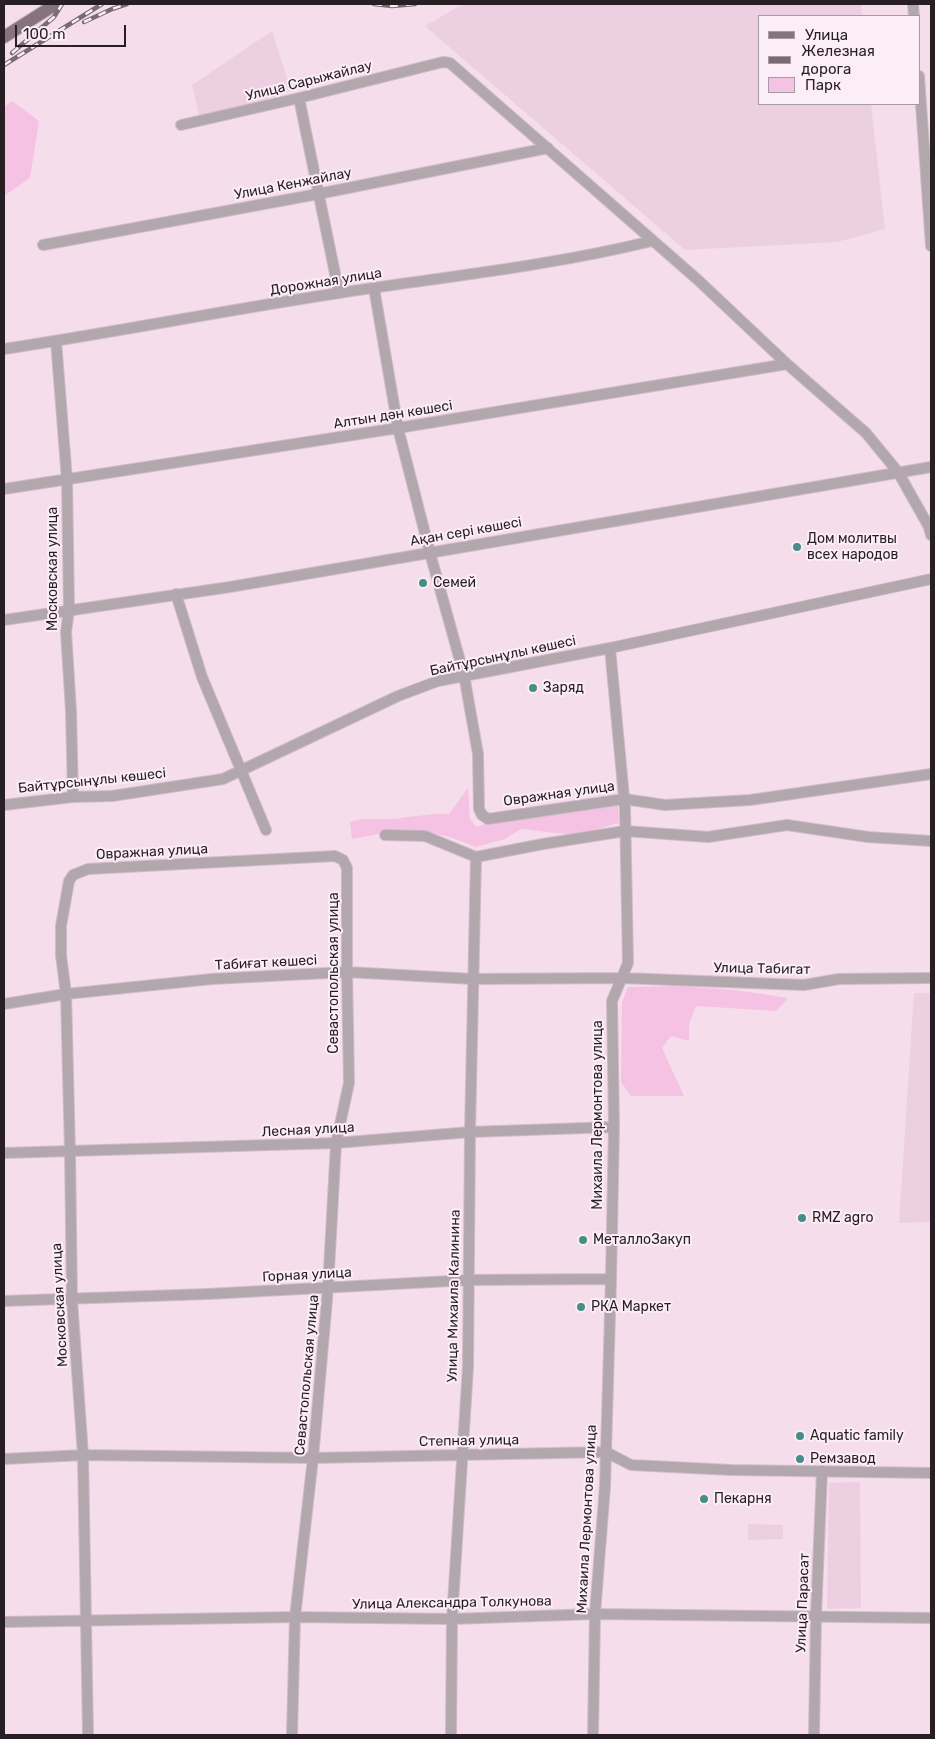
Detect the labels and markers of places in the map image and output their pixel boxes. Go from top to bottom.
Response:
place label: Дом молитвы всех народов [807,531,898,564]
marker: Дом молитвы всех народов [791,541,803,553]
place label: Семей [433,575,476,591]
marker: Семей [417,577,429,589]
place label: Заряд [543,680,584,696]
marker: Заряд [527,682,539,694]
place label: RMZ agro [812,1210,873,1226]
marker: RMZ agro [796,1212,808,1224]
place label: МеталлоЗакуп [593,1232,691,1248]
marker: МеталлоЗакуп [577,1234,589,1246]
place label: РКА Маркет [591,1299,671,1315]
marker: РКА Маркет [575,1301,587,1313]
place label: Aquatic family [810,1428,904,1444]
marker: Aquatic family [794,1430,806,1442]
place label: Ремзавод [810,1451,876,1467]
marker: Ремзавод [794,1453,806,1465]
place label: Пекарня [714,1491,772,1507]
marker: Пекарня [698,1493,710,1505]

